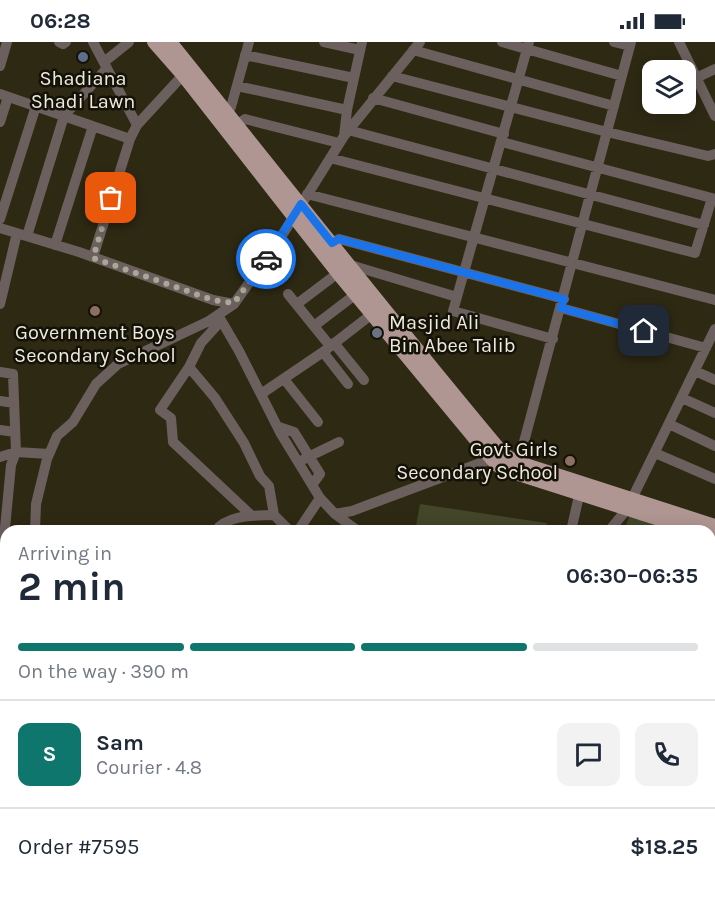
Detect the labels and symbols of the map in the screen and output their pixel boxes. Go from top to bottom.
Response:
marker: Shadiana Shadi Lawn [76,50,90,64]
place label: Shadiana Shadi Lawn [31,67,135,113]
pin [85,172,136,223]
courier [236,229,296,289]
marker: Government Boys Secondary School [88,304,102,318]
pin [618,305,669,356]
place label: Masjid Ali Bin Abee Talib [389,311,516,357]
place label: Government Boys Secondary School [14,321,176,367]
marker: Masjid Ali Bin Abee Talib [370,326,384,340]
place label: Govt Girls Secondary School [396,438,558,484]
marker: Govt Girls Secondary School [563,454,577,468]

